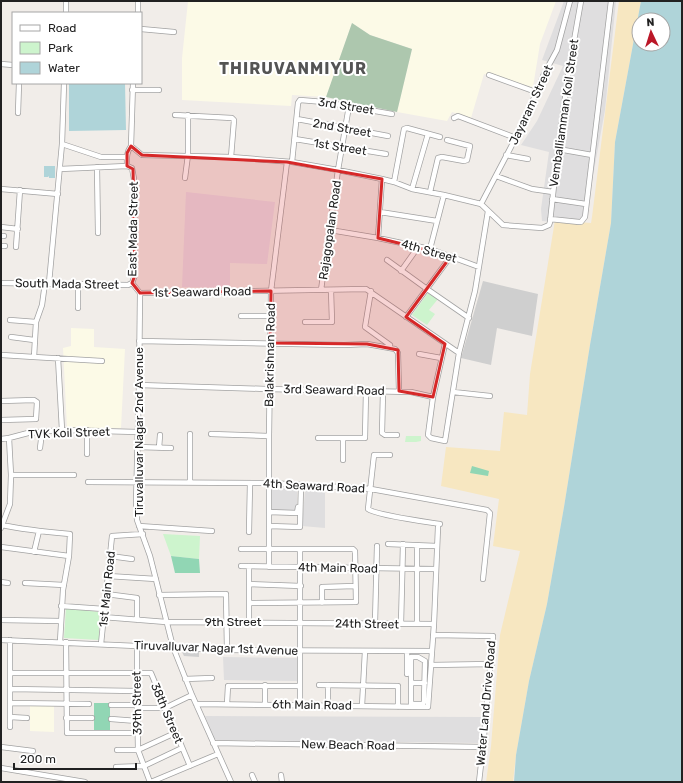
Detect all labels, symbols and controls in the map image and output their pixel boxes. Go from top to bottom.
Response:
legend [12,12,142,84]
north arrow [631,12,671,52]
text: N [646,16,655,29]
text: Road [48,21,76,35]
street label: Vemballiamman Koil Street [547,38,581,188]
text: Park [48,41,74,55]
district label: THIRUVANMIYUR [219,59,367,78]
text: Water [48,61,80,75]
street label: Jayaram Street [506,63,556,147]
street label: 3rd Street [317,95,375,117]
street label: 2nd Street [312,116,373,140]
street label: 1st Street [312,136,368,158]
street label: Rajagopalan Road [316,179,344,281]
street label: East Mada Street [125,181,141,277]
street label: 4th Street [400,236,459,266]
street label: South Mada Street [15,276,119,292]
street label: 1st Seaward Road [153,284,251,300]
street label: Balakrishnan Road [262,303,278,407]
street label: Tiruvalluvar Nagar 2nd Avenue [132,347,146,517]
street label: 3rd Seaward Road [283,382,385,398]
street label: TVK Koil Street [28,425,111,441]
street label: 4th Seaward Road [263,476,365,496]
street label: 1st Main Road [96,550,118,628]
street label: 4th Main Road [298,560,378,576]
street label: 9th Street [205,615,262,629]
street label: 24th Street [335,616,399,632]
street label: Tiruvalluvar Nagar 1st Avenue [134,638,299,658]
street label: Water Land Drive Road [474,640,498,766]
street label: 39th Street [129,671,145,735]
street label: 38th Street [148,681,186,746]
street label: 6th Main Road [272,697,352,713]
street label: New Beach Road [301,737,395,753]
scale bar [14,745,136,771]
text: 200 m [20,752,56,766]

